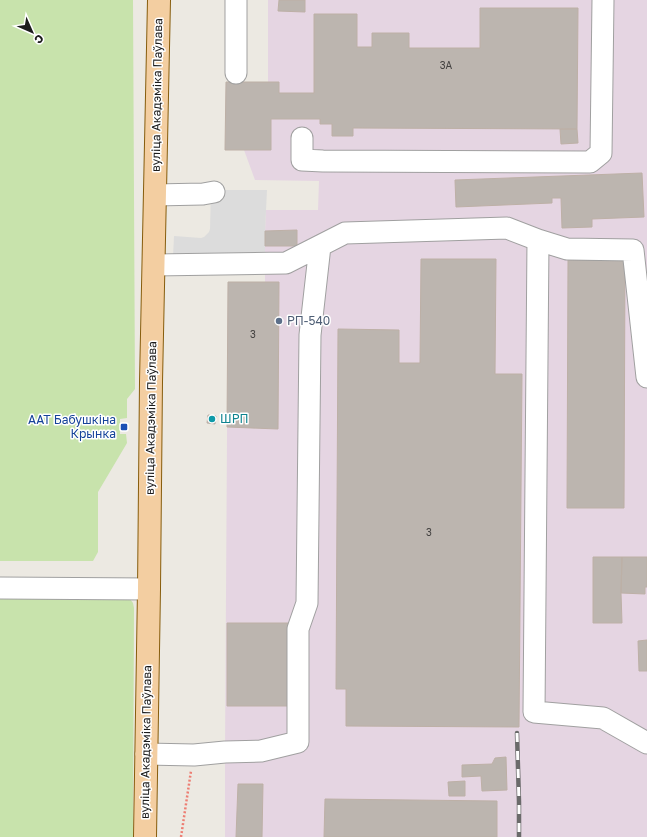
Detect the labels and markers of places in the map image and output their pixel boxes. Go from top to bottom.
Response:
place label: РП-540 [287,313,330,328]
marker: РП-540 [274,316,284,326]
place label: ШРП [220,411,249,426]
place label: ААТ Бабушкіна Крынка [28,412,116,441]
marker: ШРП [207,414,217,424]
marker: ААТ Бабушкіна Крынка [119,422,129,432]

